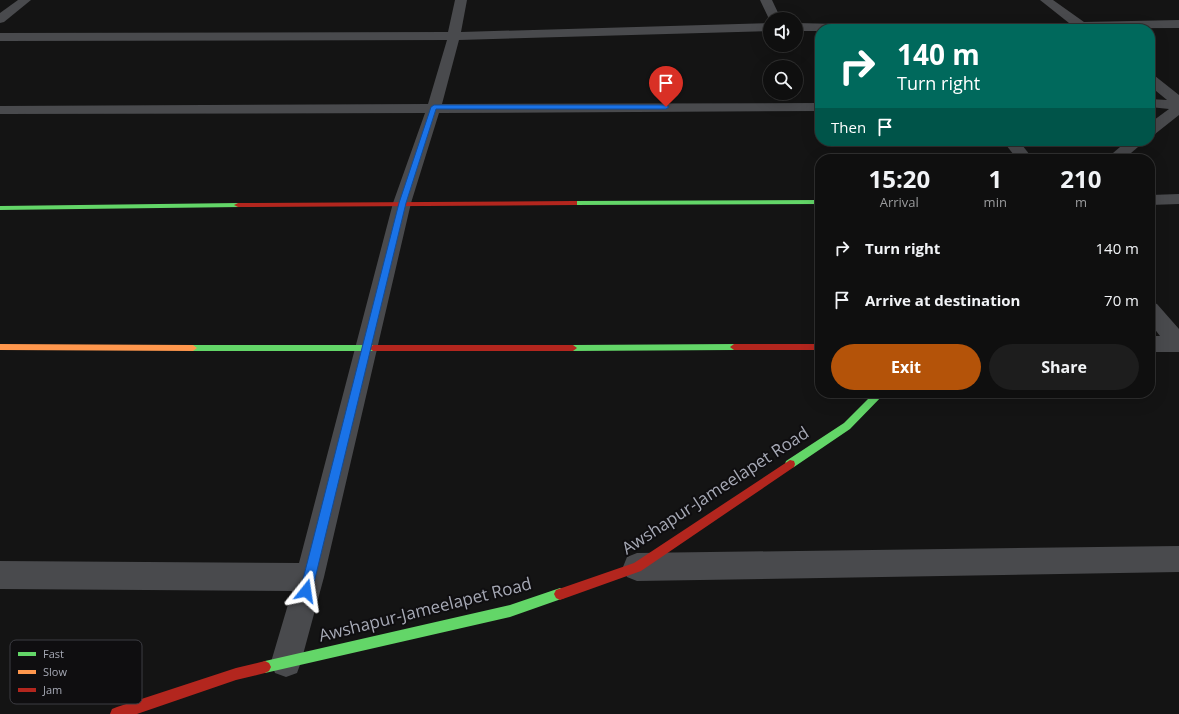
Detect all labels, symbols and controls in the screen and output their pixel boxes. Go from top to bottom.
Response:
map controls [763,12,803,100]
button: sound [763,12,803,52]
text: 140 m [897,35,980,73]
icon: right [831,40,883,92]
button: search [763,60,803,100]
pin [649,66,683,107]
text: Turn right [897,71,980,95]
icon: arrive [655,72,677,94]
icon: arrive [874,116,896,138]
text: Then [831,117,866,137]
text: 15:20 [868,162,930,195]
text: 1 [988,162,1002,195]
text: 210 [1060,162,1102,195]
text: Arrival [880,193,919,211]
text: min [984,193,1007,211]
text: m [1075,193,1087,211]
icon: right [831,237,853,259]
text: Turn right [865,238,940,258]
text: 140 m [1095,238,1139,258]
icon: arrive [831,289,853,311]
text: Arrive at destination [865,290,1020,310]
text: 70 m [1104,290,1139,310]
button: Exit [831,344,981,390]
button: Share [989,344,1139,390]
street label: Awshapur-Jameelapet Road [617,421,813,559]
position arrow [285,570,327,612]
street label: Awshapur-Jameelapet Road [316,571,534,647]
legend [10,640,142,704]
text: Fast [43,646,64,661]
text: Slow [43,664,67,679]
text: Jam [42,682,62,697]

